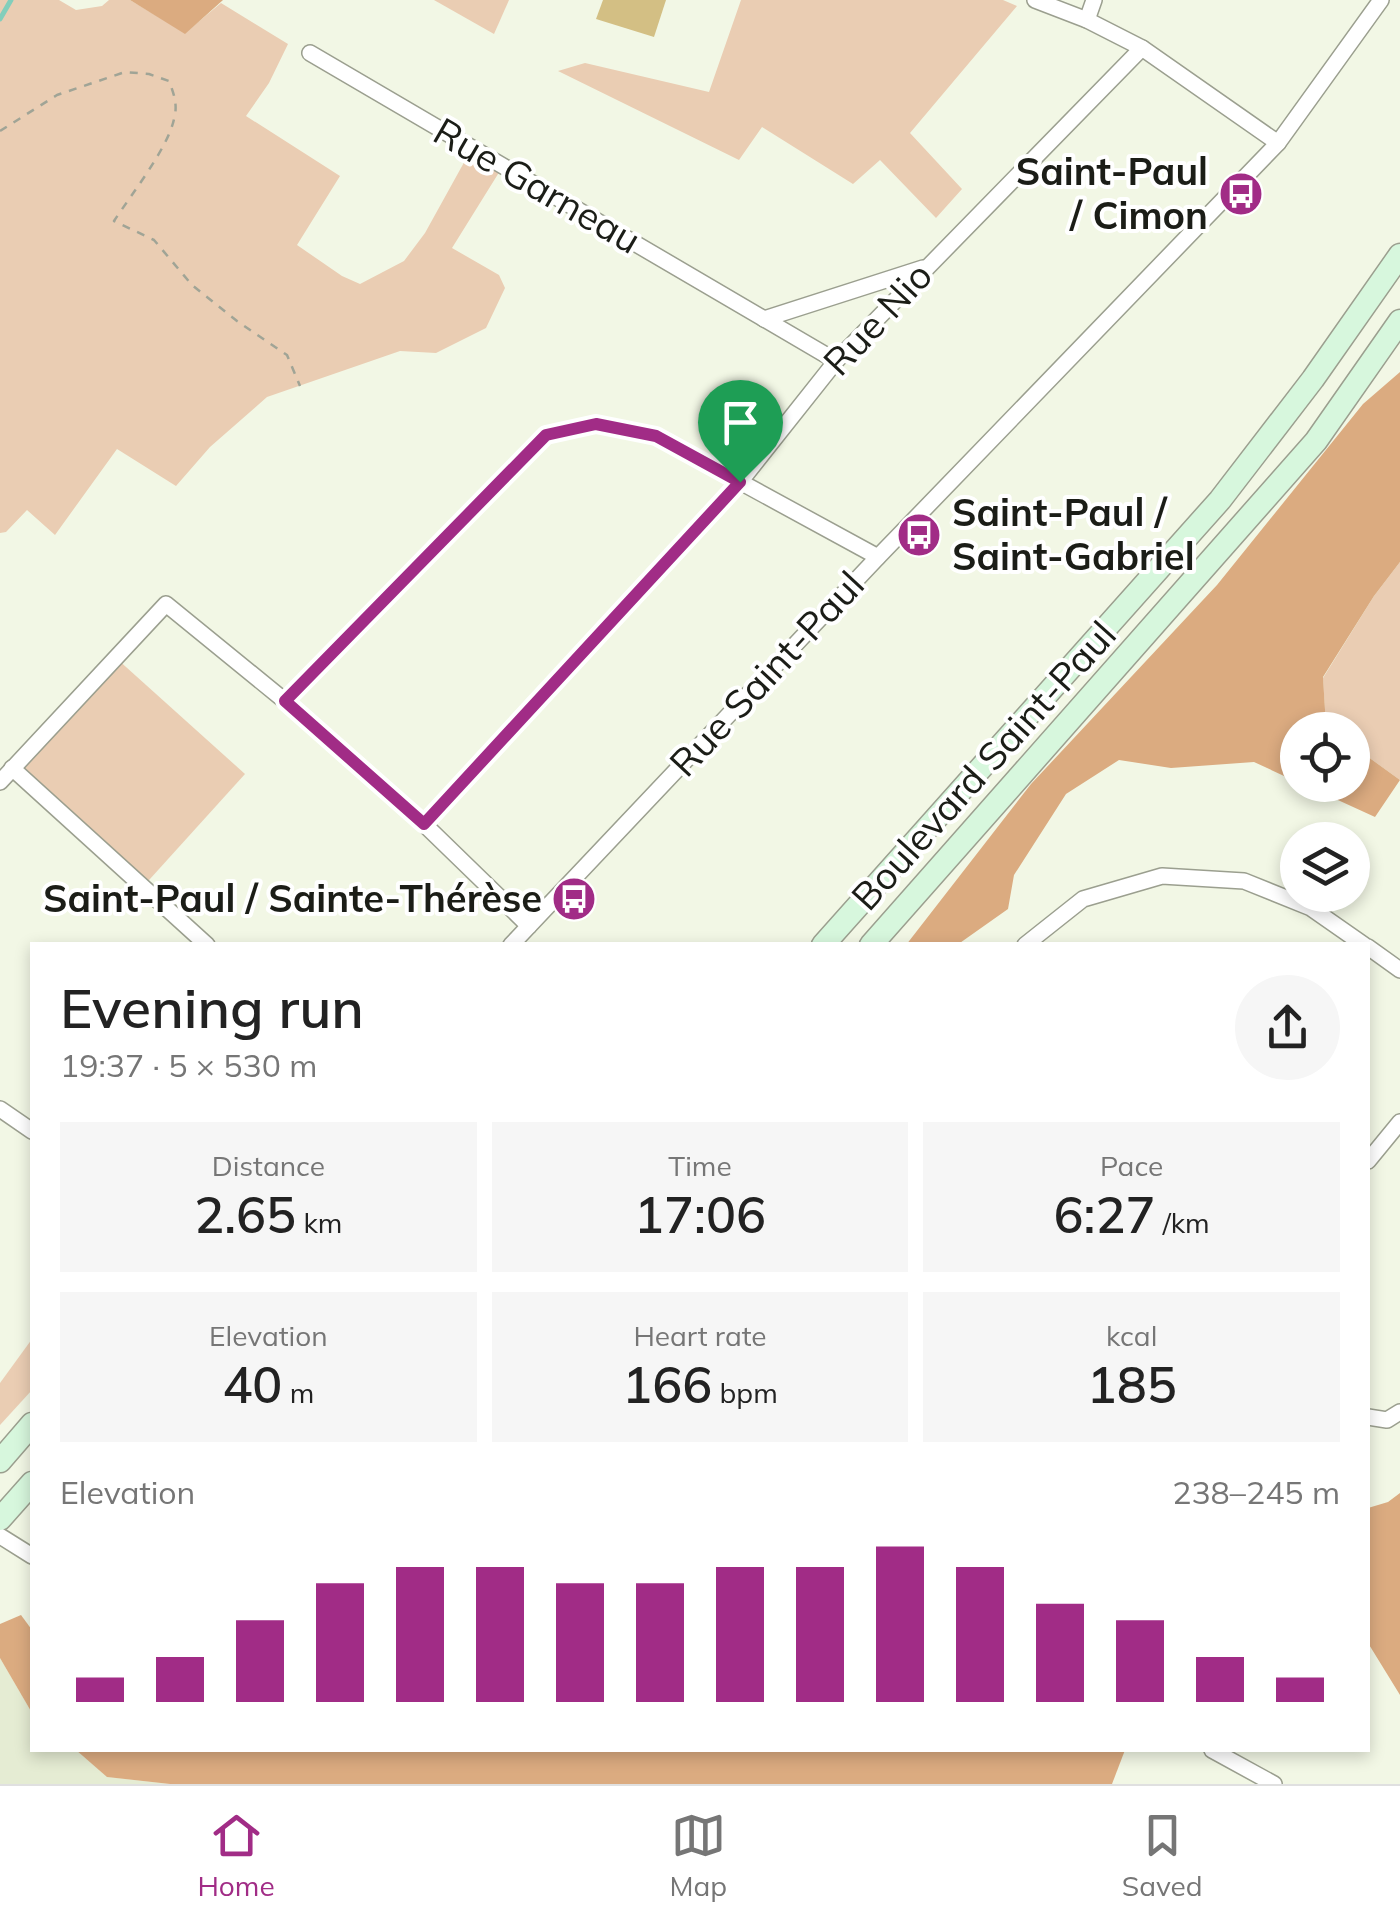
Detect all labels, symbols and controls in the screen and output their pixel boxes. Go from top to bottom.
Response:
street label: Rue Garneau [426,107,649,264]
place label: Saint-Paul / Cimon [1016,147,1208,239]
bus stop icon: Saint-Paul / Cimon [1218,171,1264,217]
street label: Rue Nio [813,252,942,385]
pin [698,380,783,483]
icon: arrive [713,395,768,450]
place label: Saint-Paul / Saint-Gabriel [952,488,1195,580]
bus stop icon: Saint-Paul / Saint-Gabriel [896,512,942,558]
street label: Rue Saint-Paul [659,561,874,786]
street label: Boulevard Saint-Paul [841,611,1126,920]
map controls [1280,712,1370,912]
button: locate [1280,712,1370,802]
button: layers [1280,822,1370,912]
place label: Saint-Paul / Sainte-Thérèse [43,874,542,922]
bus stop icon: Saint-Paul / Sainte-Thérèse [551,876,597,922]
text: Evening run [60,973,364,1042]
button: share [1235,975,1340,1080]
text: 19:37 · 5 × 530 m [60,1045,317,1085]
text: Distance [212,1148,325,1183]
text: Time [668,1148,732,1183]
text: Pace [1100,1148,1163,1183]
text: 2.65 [194,1183,296,1246]
text: 17:06 [634,1183,766,1246]
text: 6:27 [1054,1183,1155,1246]
text: km [296,1205,342,1240]
text: /km [1155,1205,1210,1240]
text: Elevation [209,1318,328,1353]
text: Heart rate [633,1318,767,1353]
text: kcal [1106,1318,1157,1353]
text: 40 [222,1353,282,1416]
text: 166 [622,1353,712,1416]
text: 185 [1087,1353,1177,1416]
text: m [282,1375,314,1410]
text: bpm [712,1375,778,1410]
text: Elevation [60,1472,195,1512]
text: 238–245 m [1172,1472,1340,1512]
tab: Home [197,1808,275,1903]
tab: Map [669,1808,727,1903]
tab: Saved [1122,1808,1203,1903]

